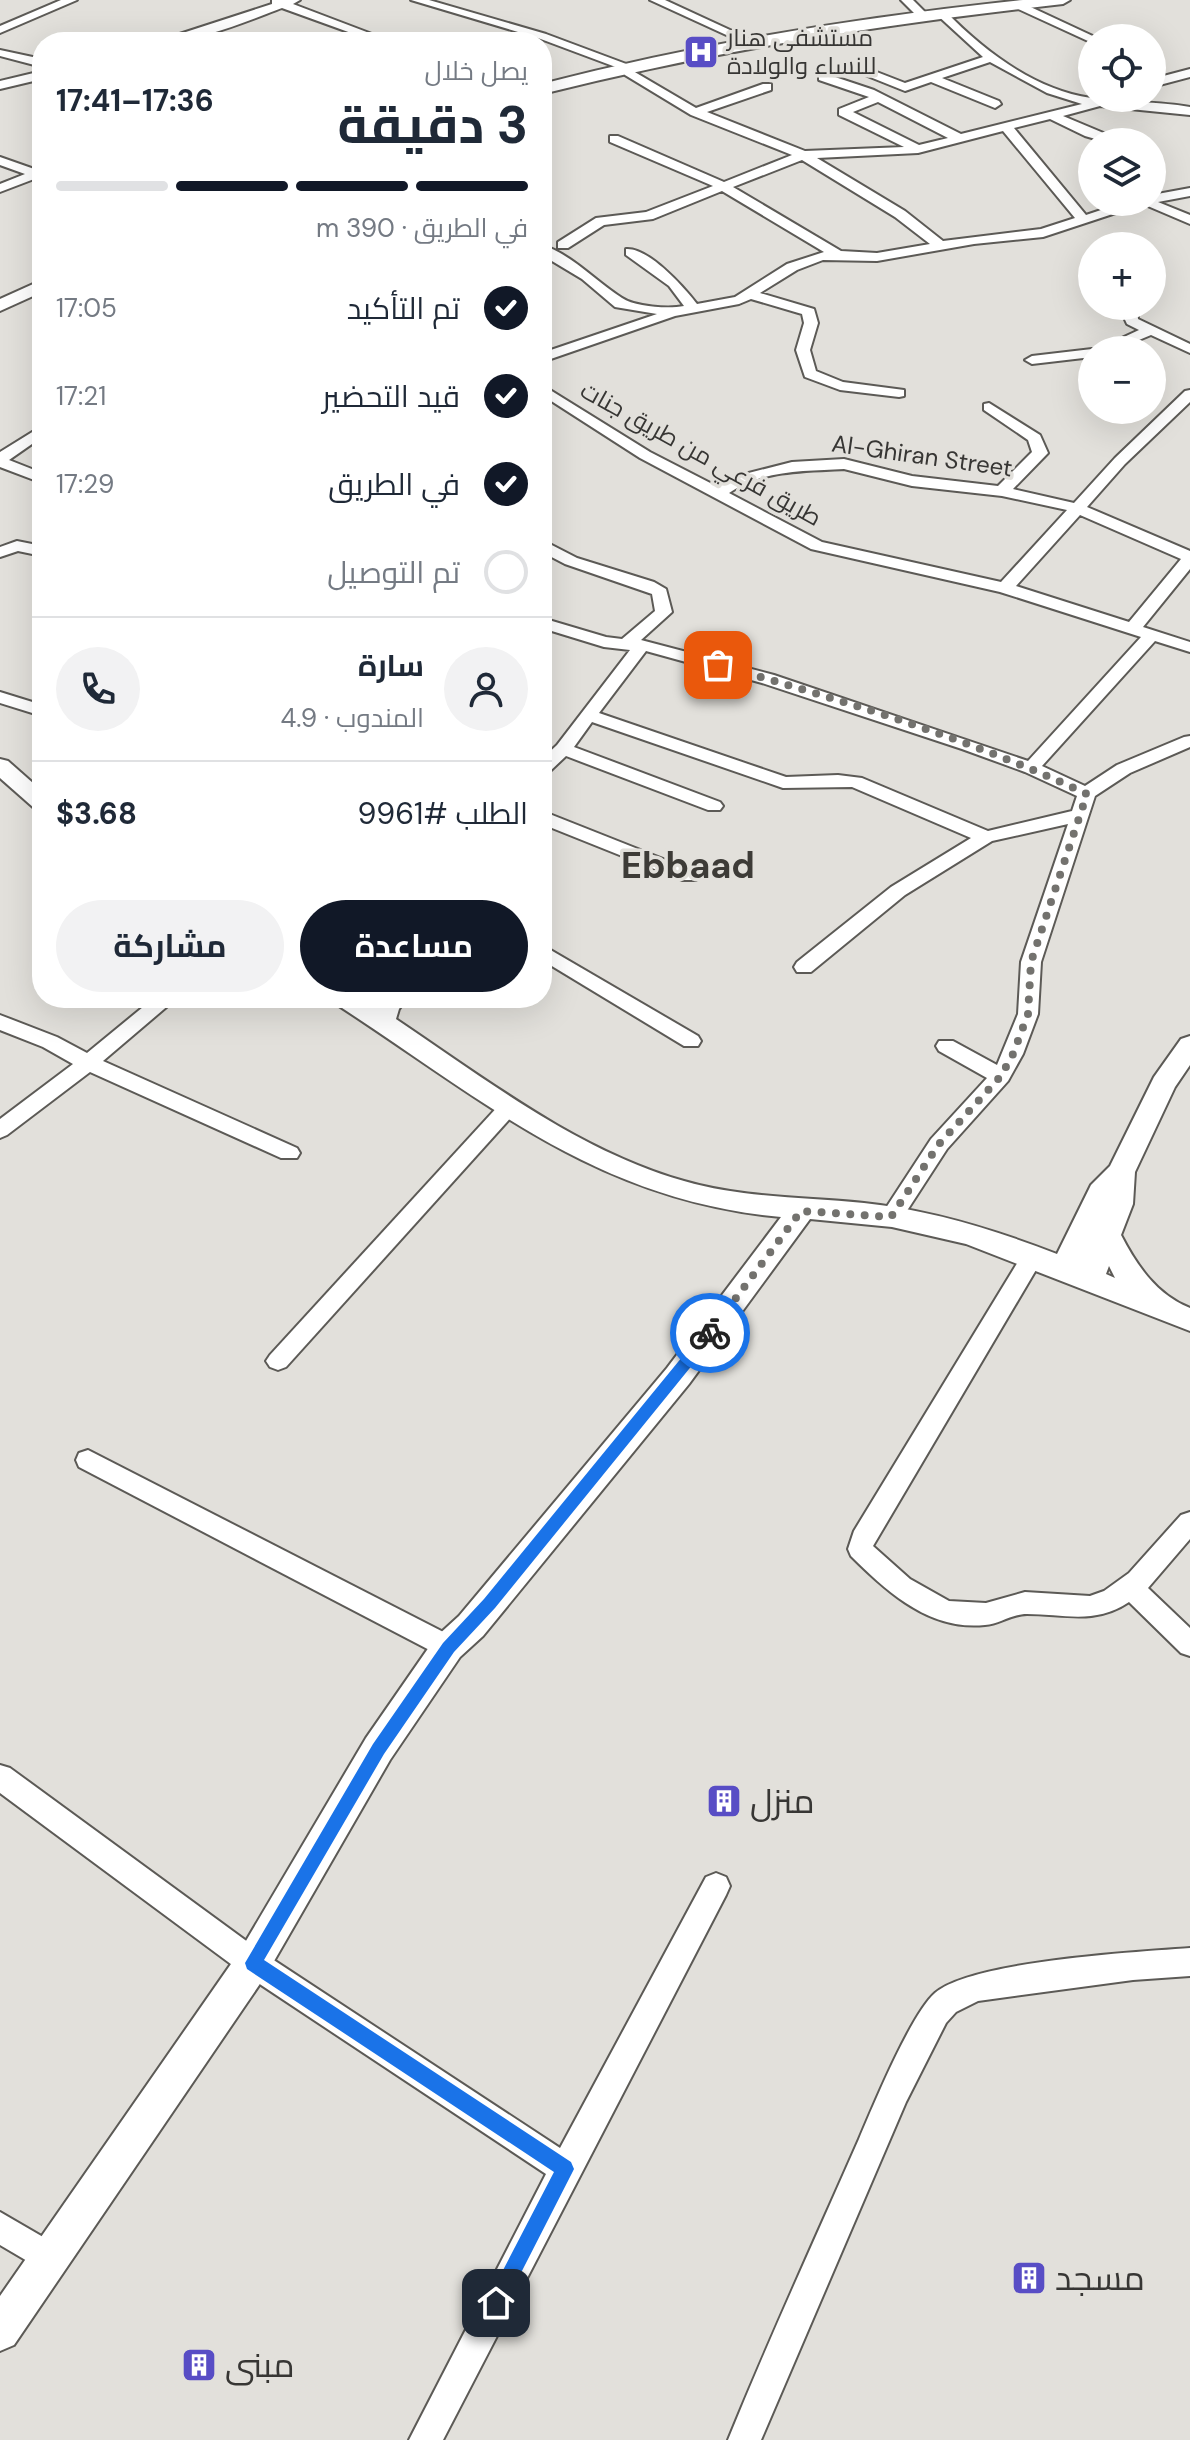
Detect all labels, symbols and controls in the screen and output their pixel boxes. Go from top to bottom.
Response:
place label: مستشفى هنار للنساء والولادة [725,22,876,81]
map controls [1078,24,1166,424]
button: locate [1078,24,1166,112]
hospital icon: مستشفى هنار للنساء والولادة [682,33,720,71]
text: يصل خلال [425,54,528,88]
text: 17:36–17:41 [56,81,214,120]
text: 3 دقيقة [337,91,528,159]
button: layers [1078,128,1166,216]
text: في الطريق · 390 m [316,211,528,245]
button: + [1078,232,1166,320]
icon: check [484,286,528,330]
text: تم التأكيد [347,289,460,328]
text: 17:05 [56,291,117,325]
button: − [1078,336,1166,424]
icon: check [484,374,528,418]
street label: طريق فرعي من طريق جنات [573,374,827,536]
text: قيد التحضير [322,377,460,416]
text: 17:21 [56,379,106,413]
street label: Al-Ghiran Street [830,427,1014,484]
icon: check [484,462,528,506]
text: في الطريق [328,465,460,504]
text: 17:29 [56,467,114,501]
text: تم التوصيل [327,553,460,592]
pin [684,631,752,699]
icon: bag [696,643,740,687]
text: سارة [358,646,424,685]
button: phone [56,647,140,731]
button: person [444,647,528,731]
text: المندوب · 4.9 [281,701,424,735]
text: $3.68 [56,794,137,833]
text: الطلب #9961 [357,794,528,833]
district label: Ebbaad [621,842,755,889]
button: مشاركة [56,900,284,992]
button: مساعدة [300,900,528,992]
courier [670,1293,750,1373]
icon: bike [688,1311,732,1355]
place label: منزل [750,1779,815,1824]
building icon: منزل [705,1782,743,1820]
place label: مسجد [1055,2256,1145,2301]
building icon: مسجد [1010,2259,1048,2297]
pin [462,2269,530,2337]
icon: home [474,2281,518,2325]
place label: مبنى [225,2343,295,2388]
building icon: مبنى [180,2346,218,2384]

